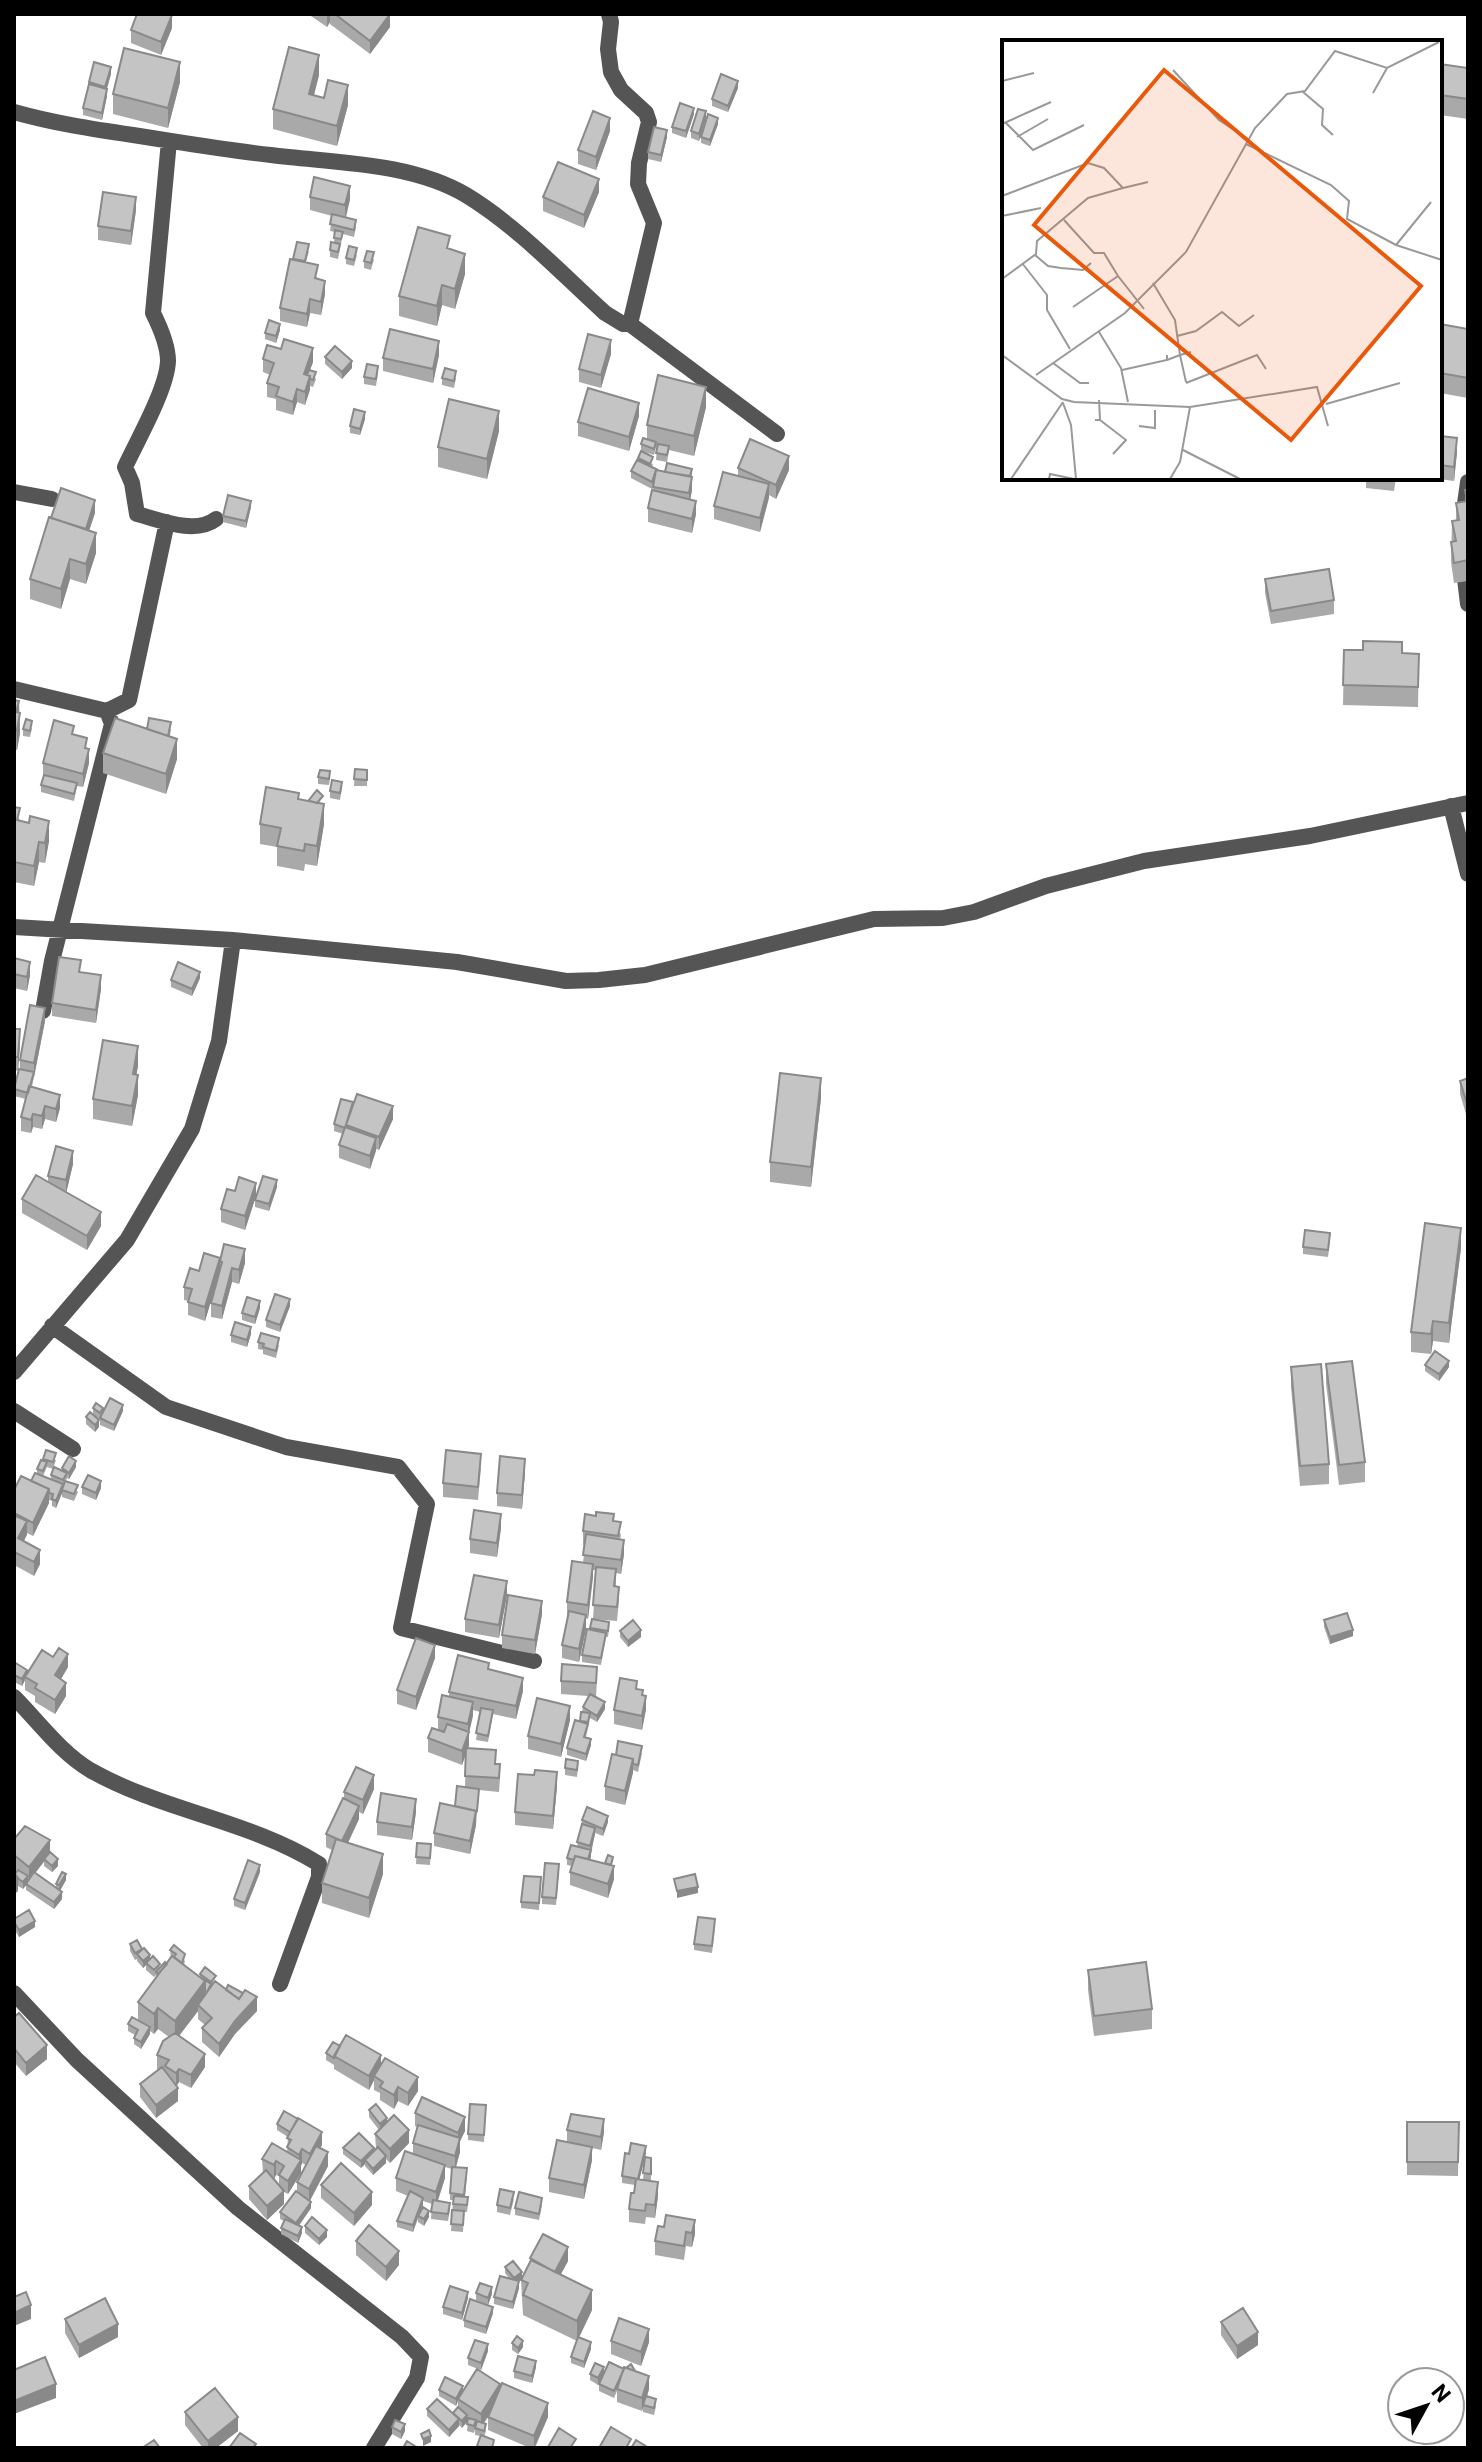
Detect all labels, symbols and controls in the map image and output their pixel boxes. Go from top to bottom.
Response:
inset map [1002,40,1442,480]
north arrow [1386,2366,1466,2446]
text: N [1426,2379,1456,2407]

